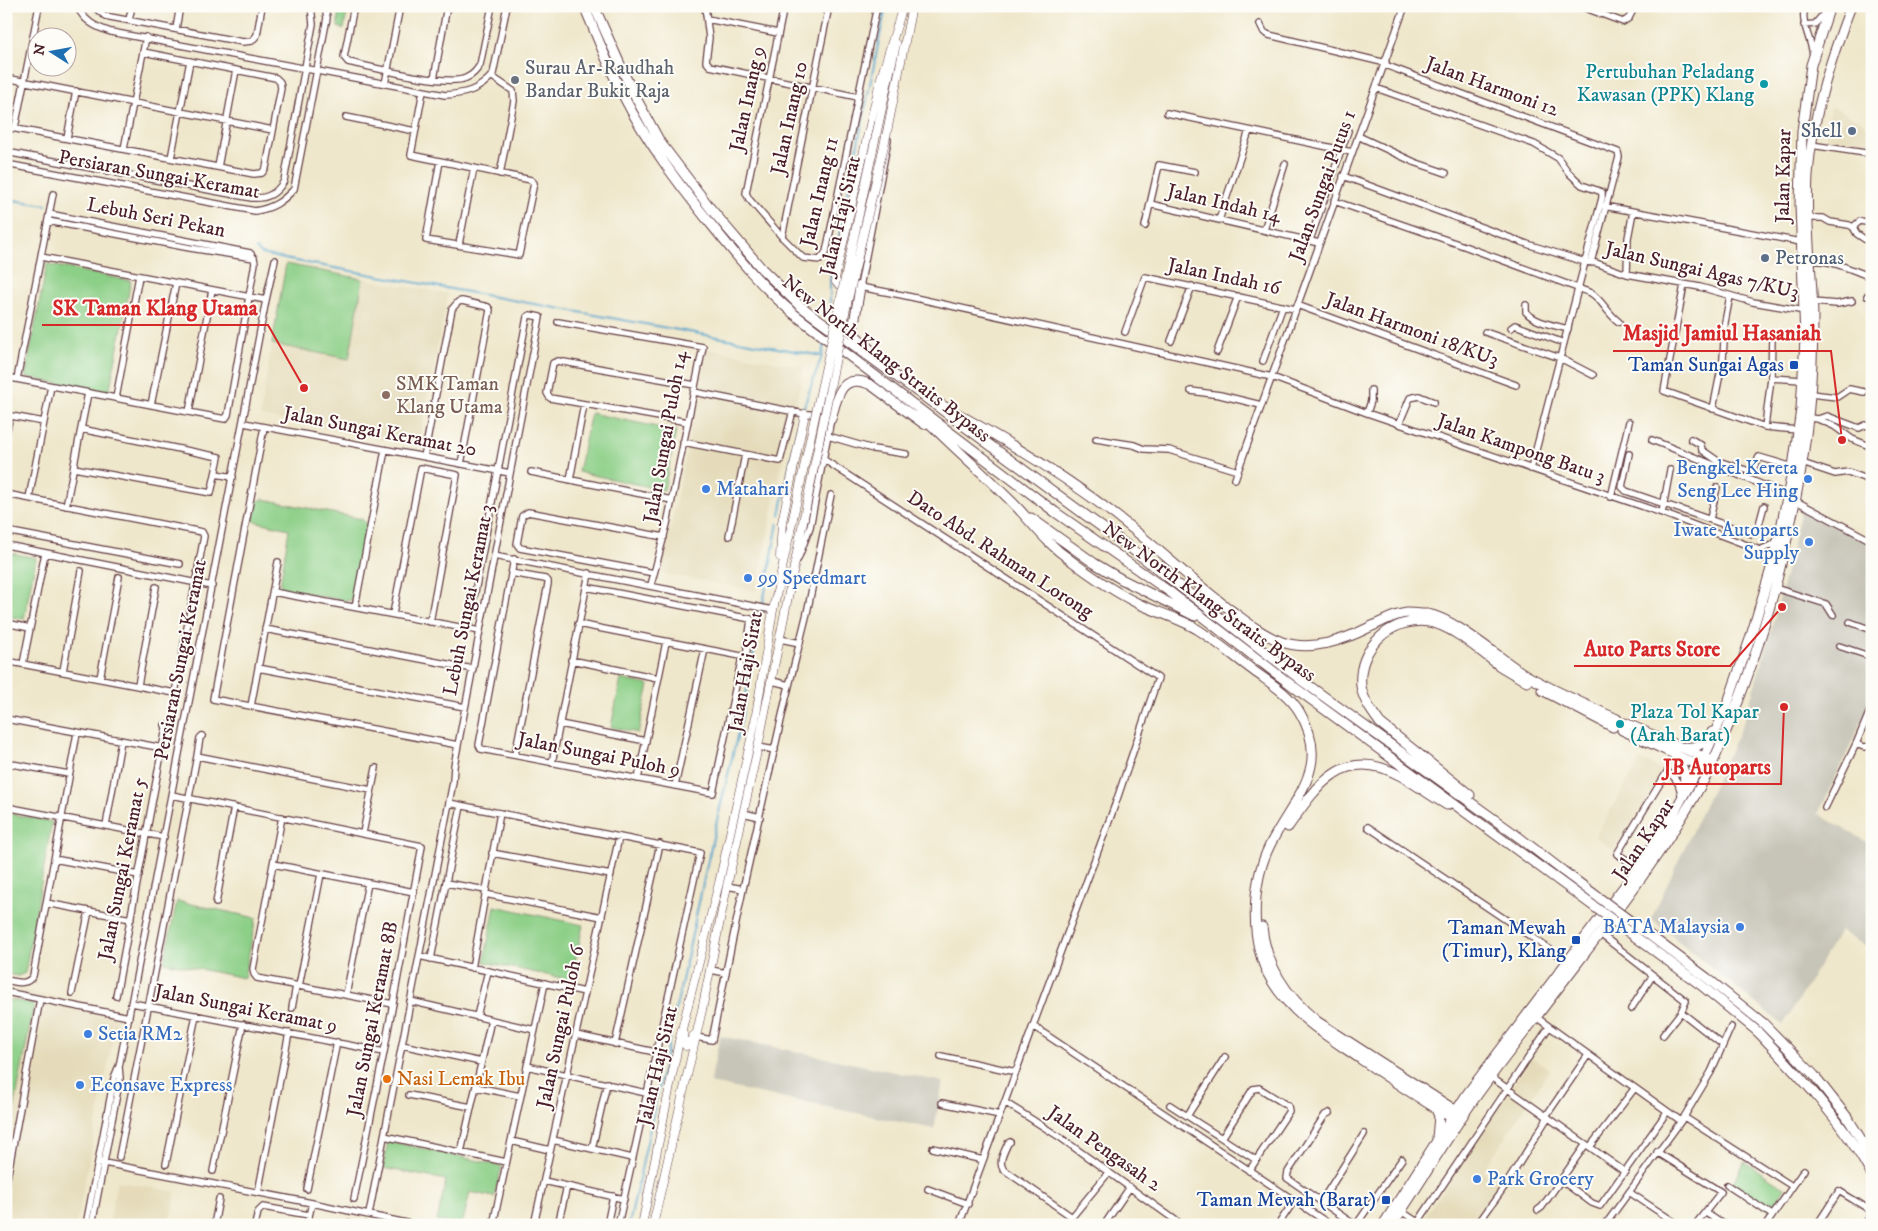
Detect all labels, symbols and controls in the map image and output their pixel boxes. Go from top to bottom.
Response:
north arrow [28,28,78,78]
text: N [30,42,50,57]
street label: Jalan Inang 9 [724,44,771,156]
street label: Jalan Harmoni 12 [1420,51,1562,123]
place label: Surau Ar-Raudhah Bandar Bukit Raja [525,56,675,104]
street label: Jalan Inang 10 [765,59,814,179]
place label: Pertubuhan Peladang Kawasan (PPK) Klang [1577,60,1754,108]
marker: Surau Ar-Raudhah Bandar Bukit Raja [509,74,521,86]
marker: Pertubuhan Peladang Kawasan (PPK) Klang [1758,78,1770,90]
street label: Jalan Sungai Putus 1 [1283,107,1362,267]
place label: Shell [1801,119,1842,144]
marker: Shell [1846,125,1858,137]
street label: Jalan Kapar [1771,128,1797,225]
street label: Jalan Inang 11 [795,135,845,251]
street label: Persiaran Sungai Keramat [56,145,262,205]
street label: Jalan Haji Sirat [815,153,867,281]
street label: Jalan Indah 14 [1163,178,1284,229]
street label: Lebuh Seri Pekan [85,192,228,244]
street label: Jalan Sungai Agas 7/KU3 [1601,236,1801,305]
place label: Petronas [1775,246,1844,271]
street label: Jalan Indah 16 [1163,252,1283,301]
marker: Petronas [1759,252,1771,264]
street label: New North Klang Straits Bypass [777,270,996,448]
street label: Jalan Harmoni 18/KU3 [1320,286,1502,373]
callout: SK Taman Klang Utama [42,289,268,325]
text: SK Taman Klang Utama [52,296,259,322]
callout: Masjid Jamiul Hasaniah [1613,315,1831,351]
text: Masjid Jamiul Hasaniah [1623,321,1822,348]
street label: Jalan Sungai Puloh 14 [638,349,694,527]
place label: Taman Sungai Agas [1628,353,1784,378]
marker: Taman Sungai Agas [1788,359,1800,371]
place label: SMK Taman Klang Utama [396,372,503,420]
marker: SMK Taman Klang Utama [380,389,392,401]
street label: Jalan Sungai Keramat 20 [279,401,479,463]
street label: Jalan Kampong Batu 3 [1432,408,1608,489]
place label: Bengkel Kereta Seng Lee Hing [1676,456,1798,504]
marker: Bengkel Kereta Seng Lee Hing [1802,473,1814,485]
place label: Matahari [716,477,789,502]
marker: Matahari [700,483,712,495]
street label: Dato Abd. Rahman Lorong [902,485,1098,625]
street label: Lebuh Sungai Keramat 3 [438,502,500,698]
street label: New North Klang Straits Bypass [1097,516,1321,688]
place label: Iwate Autoparts Supply [1673,518,1799,566]
marker: Iwate Autoparts Supply [1803,536,1815,548]
street label: Persiaran Sungai Keramat [149,557,213,763]
place label: 99 Speedmart [757,566,867,591]
marker: 99 Speedmart [742,572,754,584]
street label: Jalan Haji Sirat [723,609,769,737]
callout: Auto Parts Store [1574,630,1730,666]
text: Auto Parts Store [1583,637,1721,663]
place label: Plaza Tol Kapar (Arah Barat) [1630,700,1760,748]
marker: Plaza Tol Kapar (Arah Barat) [1614,718,1626,730]
street label: Jalan Sungai Puloh 9 [514,727,682,783]
callout: JB Autoparts [1653,748,1781,784]
text: JB Autoparts [1661,755,1771,781]
street label: Jalan Sungai Keramat 5 [93,775,153,965]
street label: Jalan Kapar [1606,794,1681,888]
place label: BATA Malaysia [1603,915,1730,940]
place label: Taman Mewah (Timur), Klang [1442,916,1567,964]
street label: Jalan Sungai Keramat 8B [341,919,404,1121]
marker: BATA Malaysia [1734,921,1746,933]
marker: Taman Mewah (Timur), Klang [1570,934,1582,946]
street label: Jalan Sungai Puloh 6 [531,943,591,1113]
street label: Jalan Sungai Keramat 9 [150,979,340,1039]
street label: Jalan Haji Sirat [632,1003,684,1131]
place label: Setia RM2 [98,1022,183,1047]
marker: Setia RM2 [82,1028,94,1040]
place label: Nasi Lemak Ibu [397,1067,525,1092]
place label: Econsave Express [90,1073,233,1098]
marker: Nasi Lemak Ibu [381,1073,393,1085]
marker: Econsave Express [74,1079,86,1091]
street label: Jalan Pengasah 2 [1041,1099,1166,1198]
place label: Park Grocery [1487,1167,1594,1192]
marker: Park Grocery [1471,1173,1483,1185]
place label: Taman Mewah (Barat) [1197,1188,1376,1213]
marker: Taman Mewah (Barat) [1380,1194,1392,1206]

